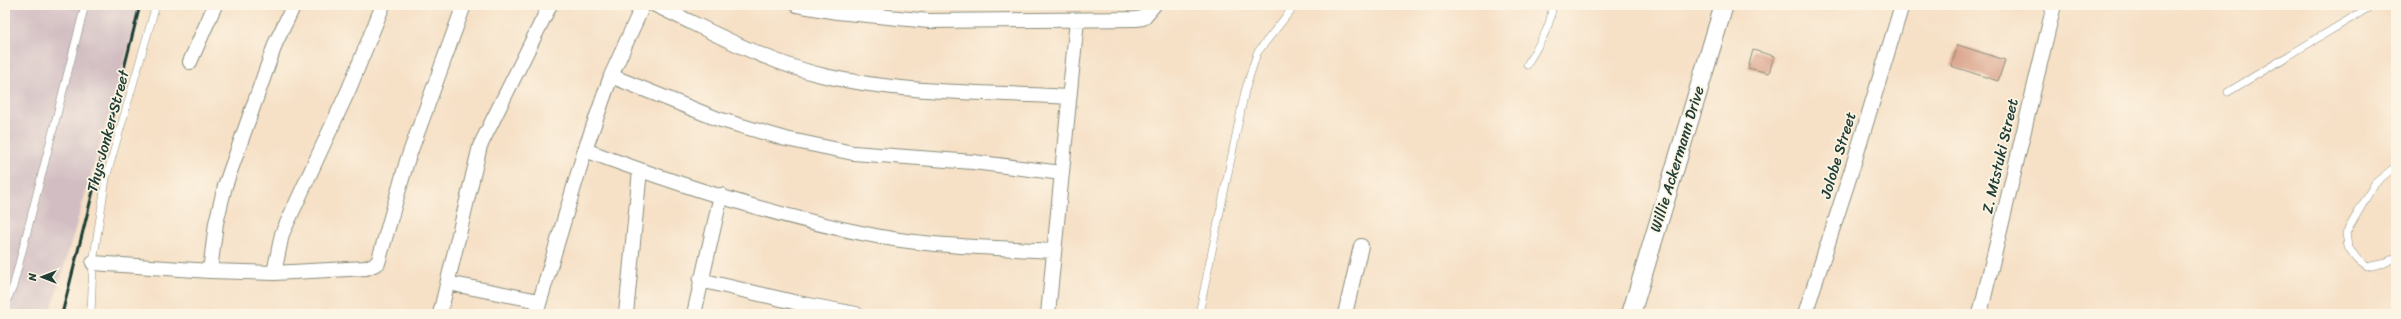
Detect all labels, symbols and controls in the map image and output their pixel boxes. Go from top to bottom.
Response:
street label: Thys Jonker Street [79,66,137,195]
street label: Willie Ackermann Drive [1642,82,1712,235]
street label: Z. Mtstuki Street [1974,95,2026,216]
street label: Jolobe Street [1812,108,1864,202]
north arrow [22,257,62,297]
text: N [23,273,42,282]

